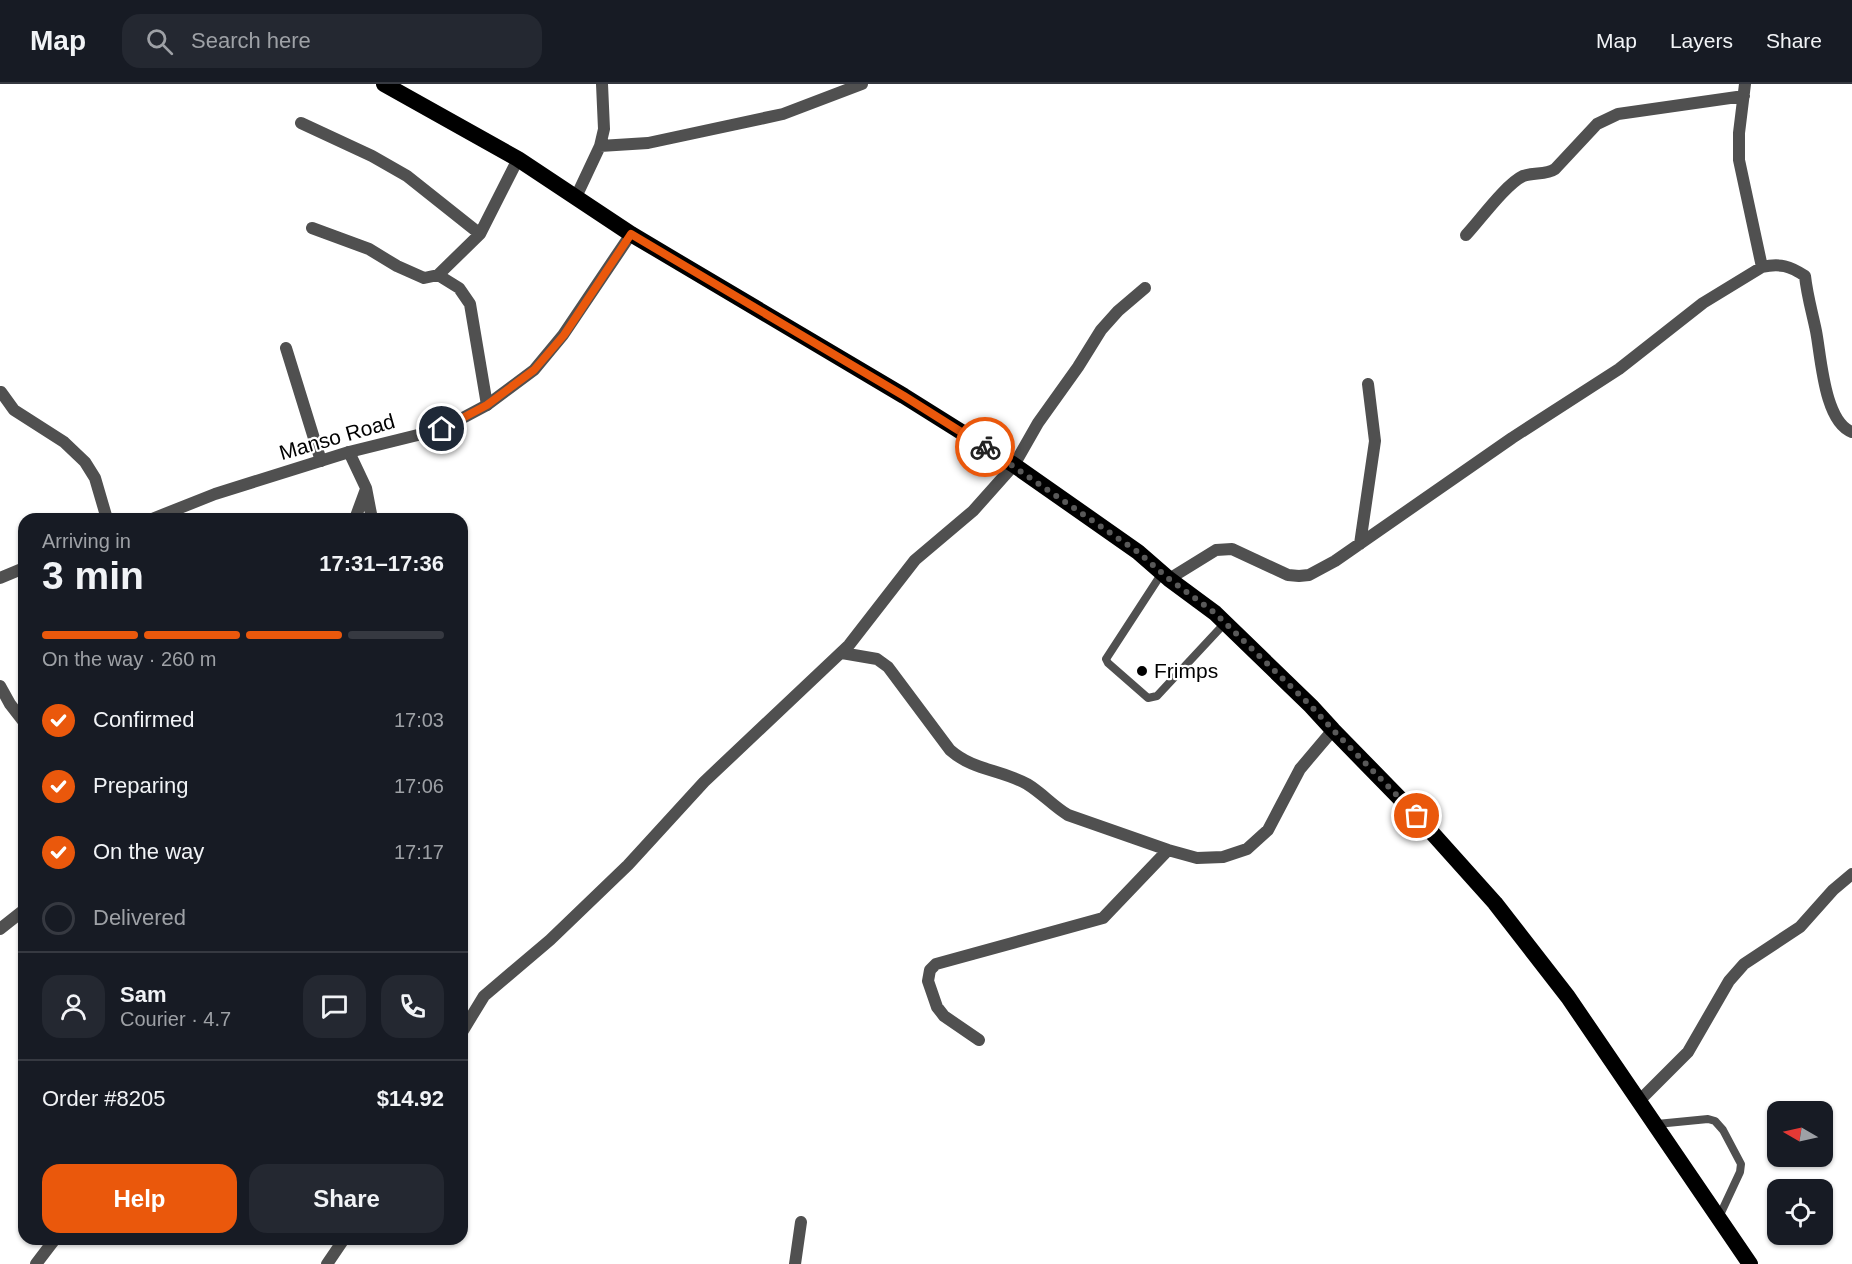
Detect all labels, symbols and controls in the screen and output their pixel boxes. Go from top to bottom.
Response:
search box [122,14,542,68]
text: Map [30,25,86,56]
icon: search [143,25,176,58]
text: Search here [191,28,311,53]
text: Map [1596,29,1637,52]
text: Layers [1670,29,1733,52]
text: Share [1766,29,1822,52]
pin [416,403,467,454]
street label: Manso Road [276,409,397,464]
icon: home [425,412,458,445]
courier [955,417,1015,477]
icon: bike [969,431,1002,464]
text: Arriving in [42,530,131,552]
text: 17:31–17:36 [319,551,444,576]
text: 3 min [42,554,144,597]
text: On the way · 260 m [42,648,217,670]
place label: Frimps [1154,659,1218,682]
marker: Frimps [1135,664,1149,678]
icon: check [42,704,75,737]
text: Confirmed [93,707,194,732]
text: 17:03 [394,709,444,731]
icon: check [42,770,75,803]
text: Preparing [93,773,188,798]
text: 17:06 [394,775,444,797]
pin [1391,790,1442,841]
icon: bag [1400,799,1433,832]
icon: check [42,836,75,869]
text: On the way [93,839,204,864]
text: 17:17 [394,841,444,863]
text: Delivered [93,905,186,930]
button: person [42,975,105,1038]
button: chat [303,975,366,1038]
button: phone [381,975,444,1038]
text: Sam [120,982,166,1007]
text: Courier · 4.7 [120,1008,231,1030]
text: Order #8205 [42,1086,166,1111]
text: $14.92 [377,1086,444,1111]
north arrow [1767,1101,1833,1167]
map controls [1767,1101,1833,1245]
button: Help [42,1164,237,1233]
button: Share [249,1164,444,1233]
button: locate [1767,1179,1833,1245]

